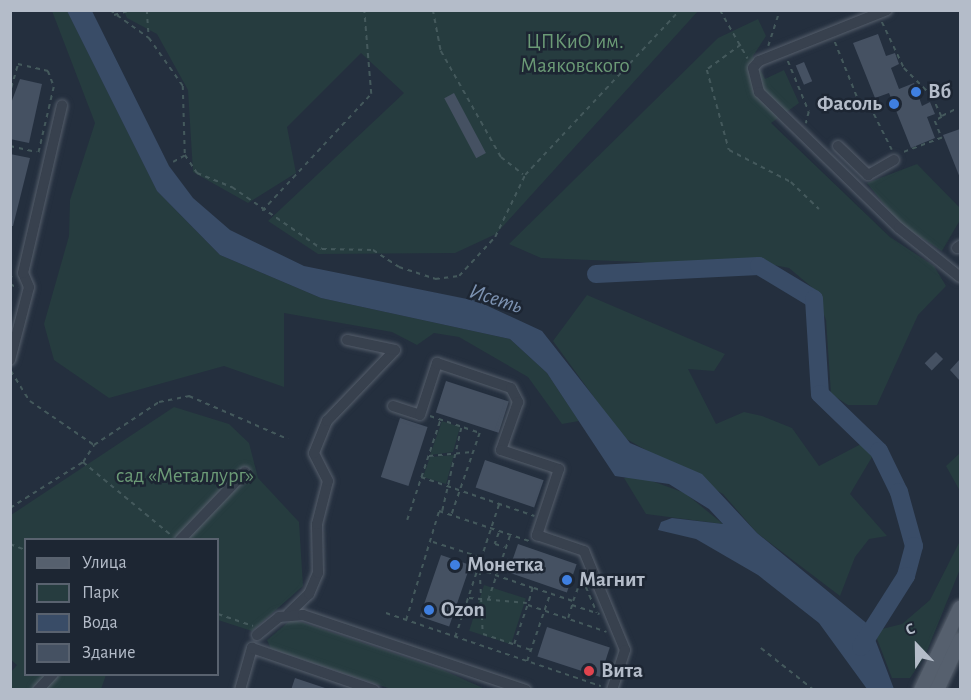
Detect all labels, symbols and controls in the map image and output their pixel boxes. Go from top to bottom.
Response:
park label: ЦПКиО им. Маяковского [520,29,630,79]
place label: Вб [928,79,951,105]
marker: Вб [909,85,923,99]
place label: Фасоль [817,91,882,117]
marker: Фасоль [887,97,901,111]
water label: Исеть [466,278,526,320]
park label: сад «Металлург» [116,463,254,489]
legend [24,538,219,676]
place label: Монетка [467,552,544,578]
text: Улица [82,554,127,572]
marker: Монетка [448,558,462,572]
place label: Магнит [579,567,645,593]
marker: Магнит [560,573,574,587]
text: Парк [82,584,119,602]
place label: Ozon [441,597,485,623]
marker: Ozon [422,603,436,617]
text: Вода [82,614,118,632]
north arrow [887,616,947,676]
text: С [903,620,917,638]
text: Здание [82,644,136,662]
place label: Вита [601,658,643,684]
marker: Вита [582,664,596,678]

